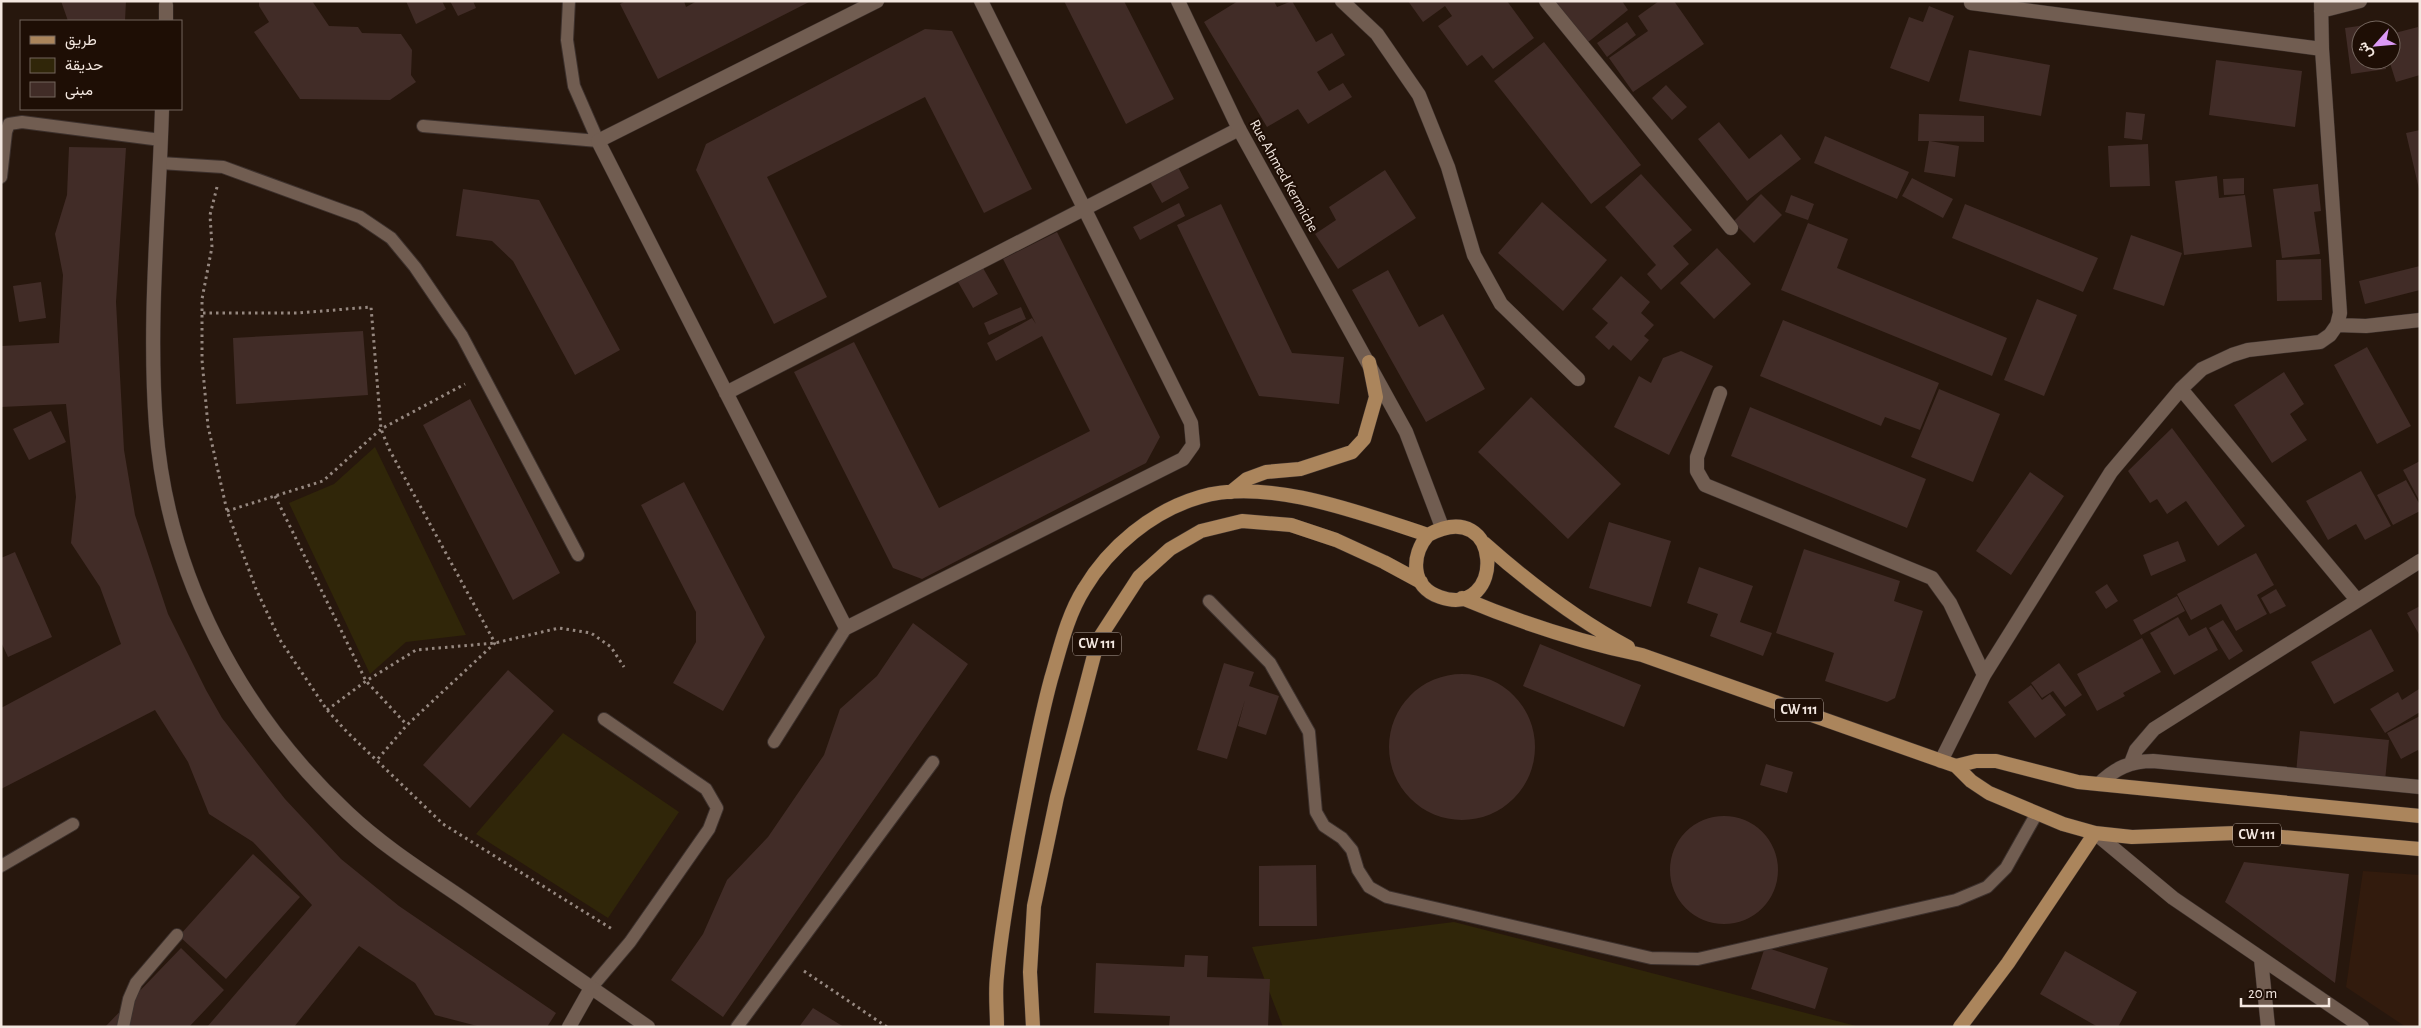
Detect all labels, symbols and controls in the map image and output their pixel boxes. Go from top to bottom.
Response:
legend [20,20,182,110]
north arrow [2351,20,2401,70]
text: طريق [65,33,97,50]
text: ش [2355,39,2376,61]
text: حديقة [65,58,103,74]
text: مبنى [65,83,93,100]
street label: Rue Ahmed Kermiche [1247,117,1321,235]
road number: CW 111 [1073,633,1121,656]
road number: CW 111 [1775,698,1823,722]
road number: CW 111 [2233,824,2281,846]
scale bar [2241,976,2328,1008]
text: 20 m [2248,986,2277,1001]

